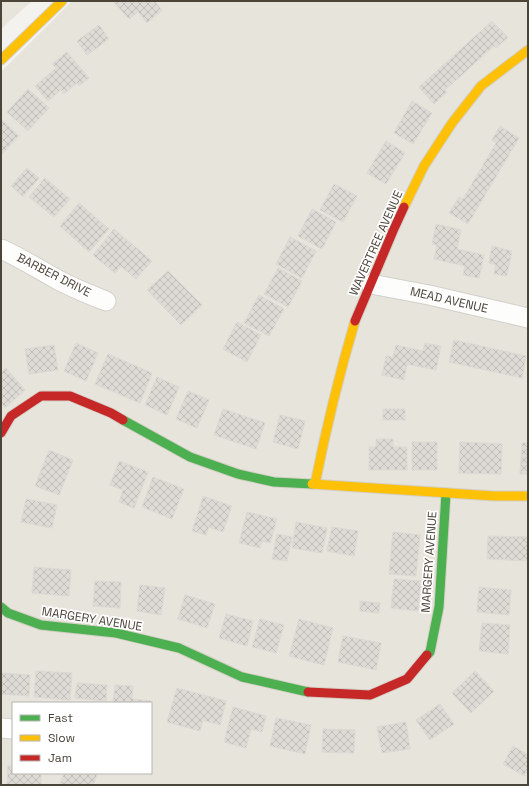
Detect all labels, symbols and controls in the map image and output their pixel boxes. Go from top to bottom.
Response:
street label: WAVERTREE AVENUE [346,188,407,298]
street label: BARBER DRIVE [14,249,94,301]
street label: MEAD AVENUE [409,283,490,317]
street label: MARGERY AVENUE [417,511,441,613]
street label: MARGERY AVENUE [41,603,144,635]
legend [12,702,152,774]
text: Fast [48,710,73,726]
text: Slow [48,730,75,746]
text: Jam [48,750,72,766]

